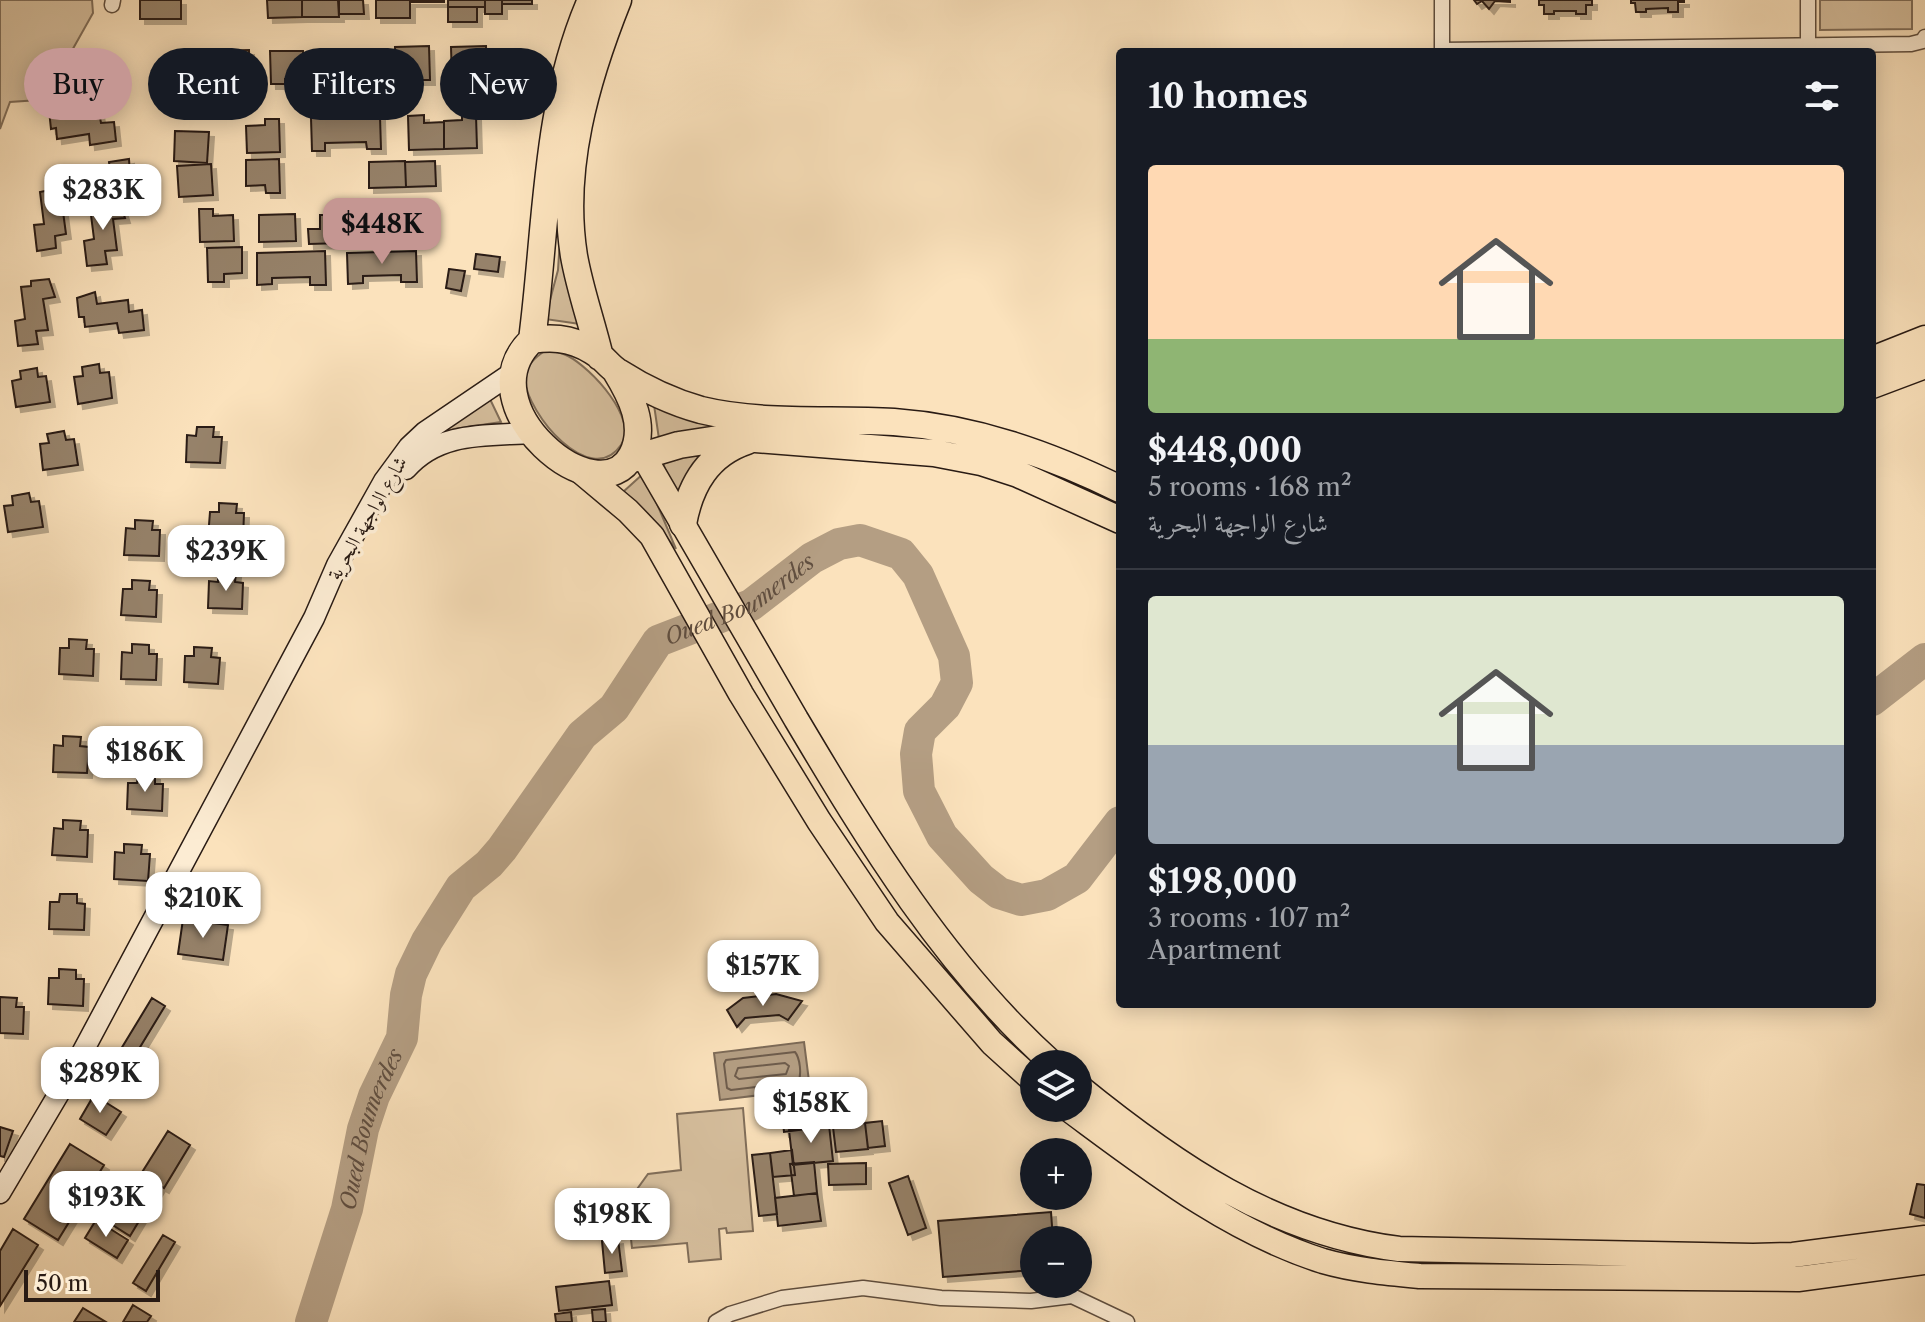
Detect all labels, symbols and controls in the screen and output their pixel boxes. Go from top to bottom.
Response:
chip: Buy [24,48,132,120]
chip: Rent [148,48,268,120]
chip: Filters [284,48,424,120]
chip: New [440,48,557,120]
icon: filters [1800,74,1844,118]
text: 10 homes [1148,75,1308,117]
pin: $283K [47,164,159,232]
text: $283K [62,174,144,206]
pin: $448K [326,198,438,266]
text: $448K [341,208,423,240]
icon: home [1424,217,1568,361]
text: $448,000 [1148,429,1302,471]
street label: شارع الواجهة البحرية [322,452,417,587]
text: 5 rooms · 168 m² [1148,471,1352,503]
text: شارع الواجهة البحرية [1148,507,1328,539]
pin: $239K [170,525,282,593]
text: $239K [186,535,266,567]
water label: Oued Boumerdes [661,548,820,651]
icon: home [1424,648,1568,792]
pin: $186K [89,726,201,794]
text: $186K [106,736,184,768]
text: $198,000 [1148,860,1297,902]
pin: $210K [147,872,259,940]
text: $210K [164,882,242,914]
text: 3 rooms · 107 m² [1148,902,1350,934]
text: Apartment [1148,934,1281,966]
pin: $157K [707,940,819,1008]
text: $157K [726,950,800,982]
water label: Oued Boumerdes [334,1044,409,1212]
pin: $289K [44,1047,156,1115]
map controls [1020,1050,1092,1298]
button: layers [1020,1050,1092,1122]
text: $289K [59,1057,141,1089]
pin: $158K [755,1077,867,1145]
text: $158K [772,1087,850,1119]
button: + [1020,1138,1092,1210]
pin: $193K [50,1171,162,1239]
text: $193K [67,1181,145,1213]
pin: $198K [556,1188,668,1256]
text: $198K [573,1198,651,1230]
button: − [1020,1226,1092,1298]
scale bar [24,1266,160,1302]
text: 50 m [36,1270,88,1297]

